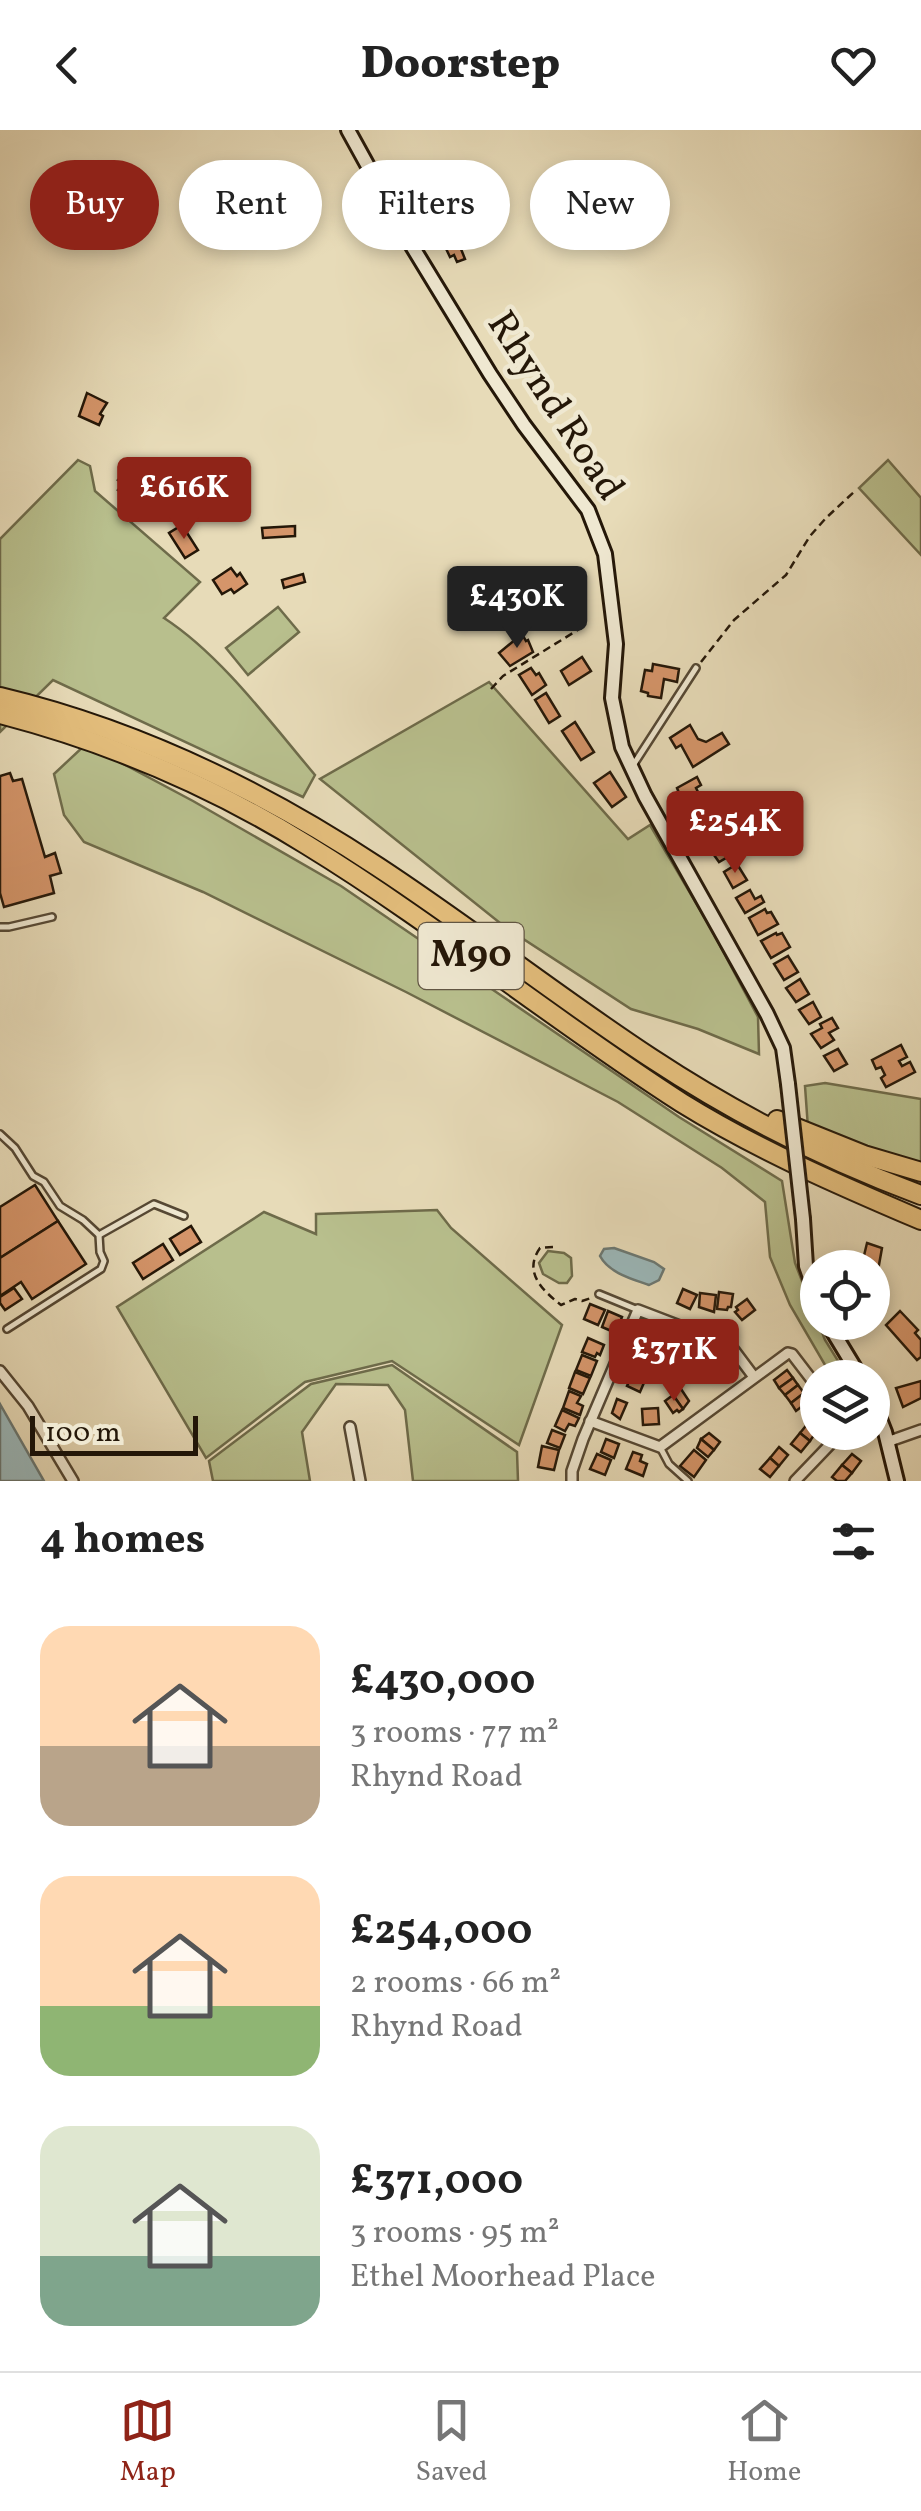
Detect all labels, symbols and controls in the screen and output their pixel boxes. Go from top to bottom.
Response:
text: Doorstep [361,34,560,97]
icon: back [40,38,95,93]
icon: heart [826,38,881,93]
chip: Buy [30,160,159,250]
chip: Rent [179,160,322,250]
chip: Filters [342,160,510,250]
chip: New [530,160,670,250]
street label: Rhynd Road [472,301,636,513]
pin: £616K [114,457,254,542]
text: £616K [139,467,229,511]
pin: £430K [447,566,587,651]
text: £430K [469,576,565,620]
pin: £254K [665,791,805,876]
text: £254K [688,801,782,845]
road number: M90 [418,923,524,989]
map controls [800,1250,890,1450]
button: locate [800,1250,890,1340]
pin: £371K [604,1319,744,1404]
text: £371K [631,1329,717,1373]
button: layers [800,1360,890,1450]
scale bar [30,1411,198,1456]
text: 100 m [45,1414,120,1453]
text: 4 homes [40,1512,205,1571]
icon: filters [826,1514,881,1569]
text: £430,000 [350,1653,535,1712]
icon: home [120,1666,240,1786]
text: 3 rooms · 77 m² [350,1712,559,1756]
text: Rhynd Road [350,1756,523,1800]
text: £254,000 [350,1903,532,1962]
icon: home [120,1916,240,2036]
text: 2 rooms · 66 m² [350,1962,561,2006]
text: Rhynd Road [350,2006,523,2050]
text: £371,000 [350,2153,523,2212]
icon: home [120,2166,240,2286]
text: 3 rooms · 95 m² [350,2212,560,2256]
text: Ethel Moorhead Place [350,2256,655,2300]
tab: Map [120,2393,176,2492]
tab: Saved [415,2393,488,2492]
tab: Home [727,2393,801,2492]

